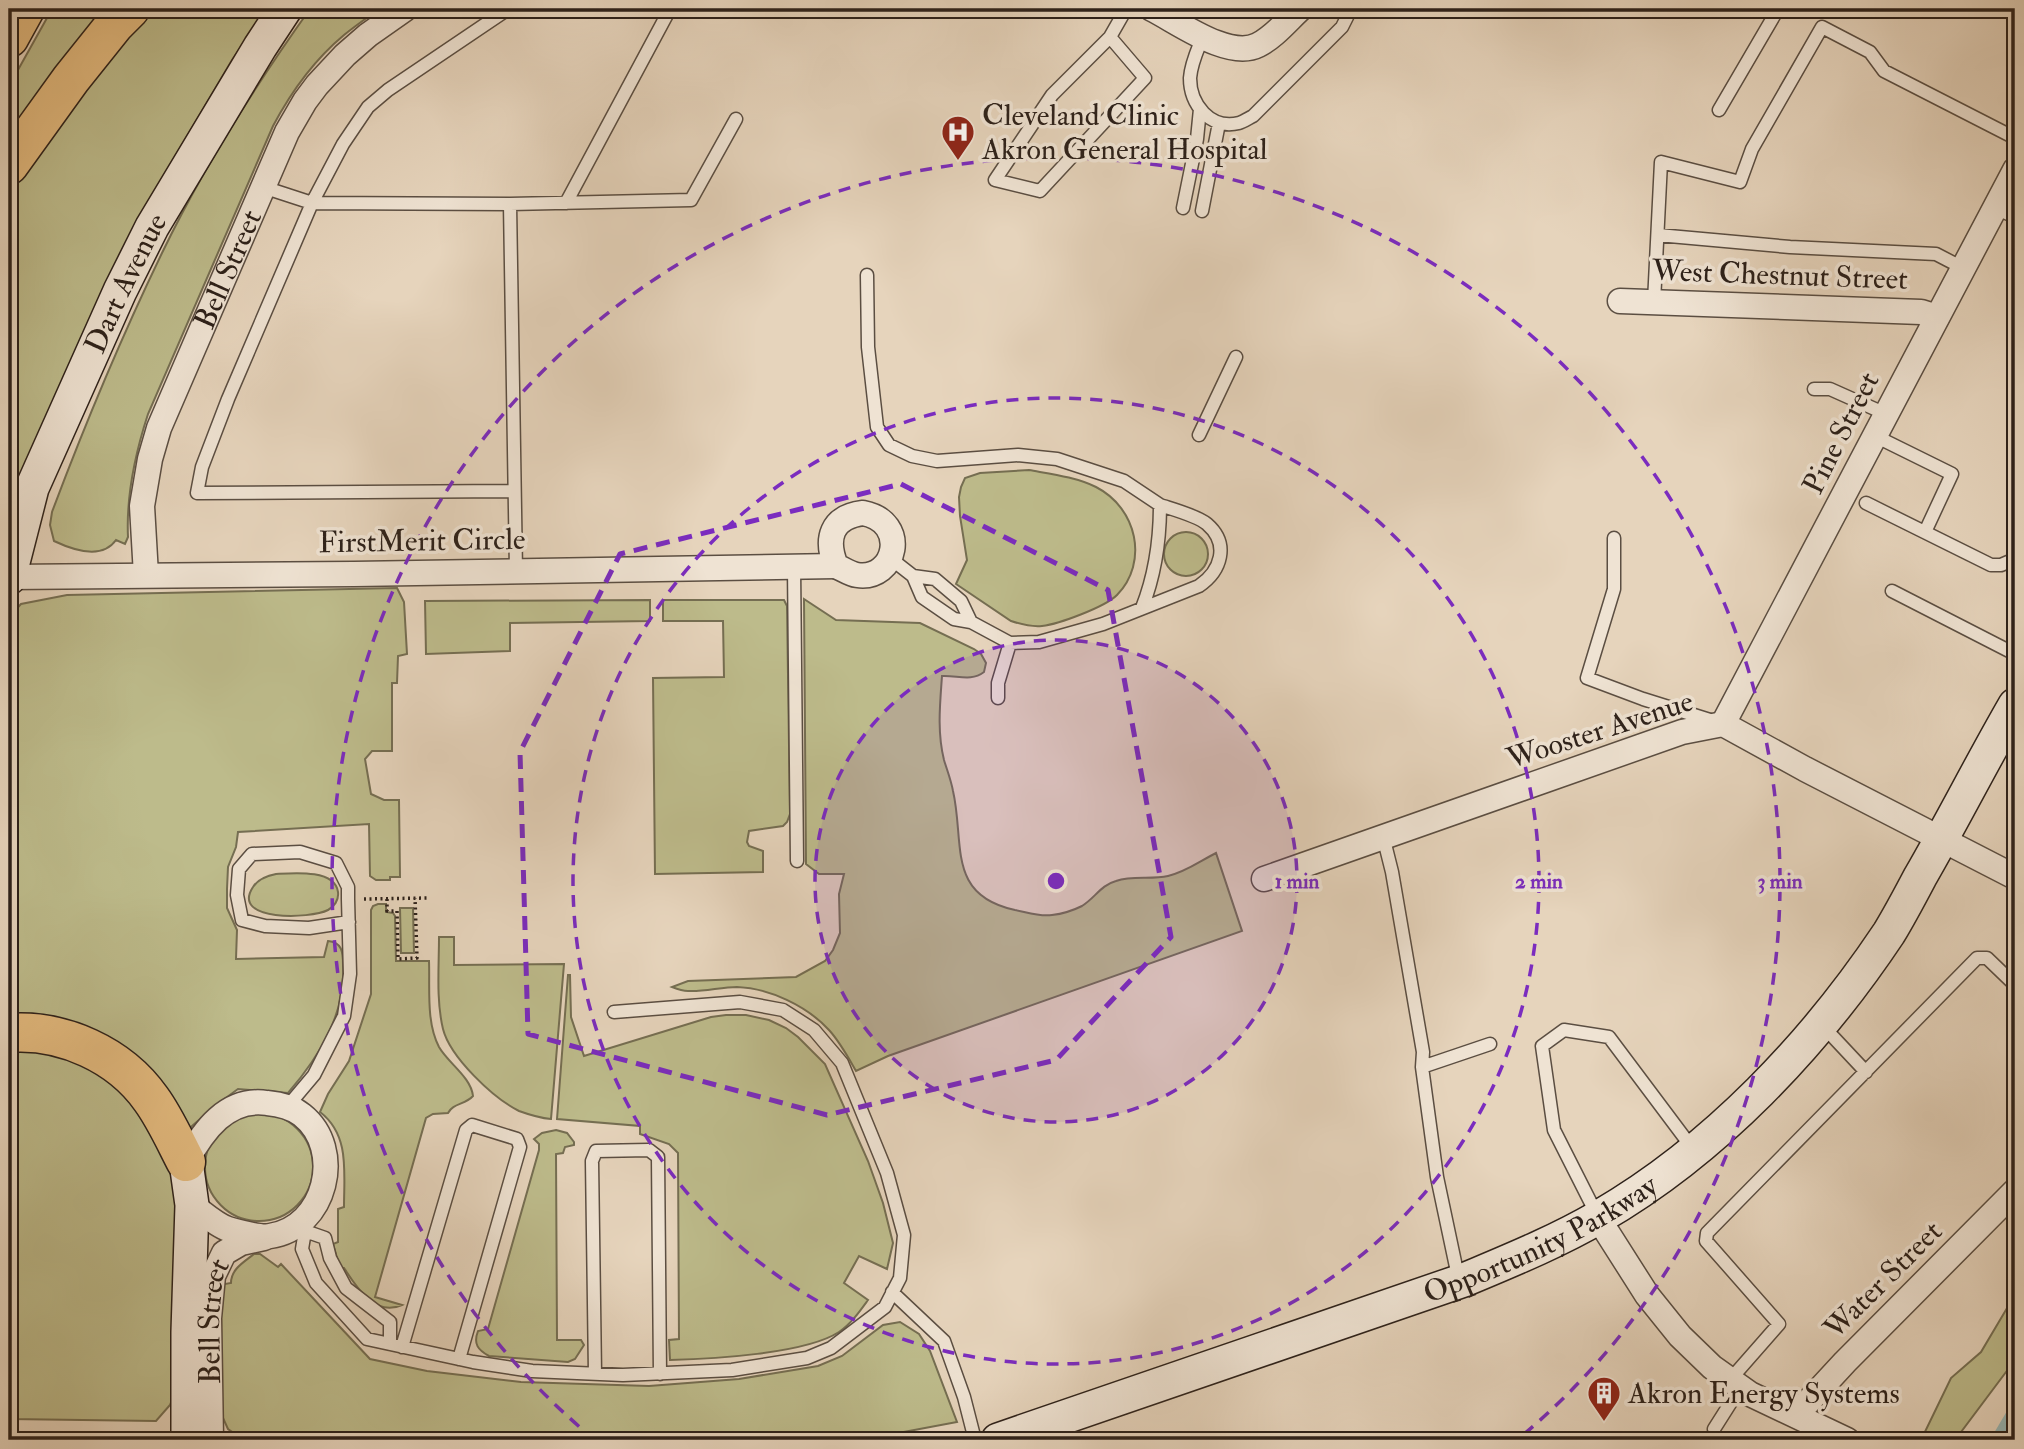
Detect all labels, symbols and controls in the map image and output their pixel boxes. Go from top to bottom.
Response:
place label: Cleveland Clinic Akron General Hospital [981,97,1268,168]
hospital icon: Cleveland Clinic Akron General Hospital [939,113,977,162]
street label: Bell Street [186,204,270,335]
street label: Dart Avenue [76,206,175,359]
street label: West Chestnut Street [1650,252,1909,298]
street label: Pine Street [1795,366,1888,500]
street label: FirstMerit Circle [318,521,526,561]
street label: Wooster Avenue [1501,682,1698,778]
text: 1 min [1275,868,1319,895]
text: 2 min [1515,868,1563,895]
text: 3 min [1757,868,1803,895]
centre of rings [1044,869,1068,893]
street label: Opportunity Parkway [1418,1166,1665,1311]
street label: Water Street [1815,1213,1950,1348]
street label: Bell Street [190,1252,238,1384]
building icon: Akron Energy Systems [1585,1374,1623,1423]
place label: Akron Energy Systems [1627,1375,1900,1412]

